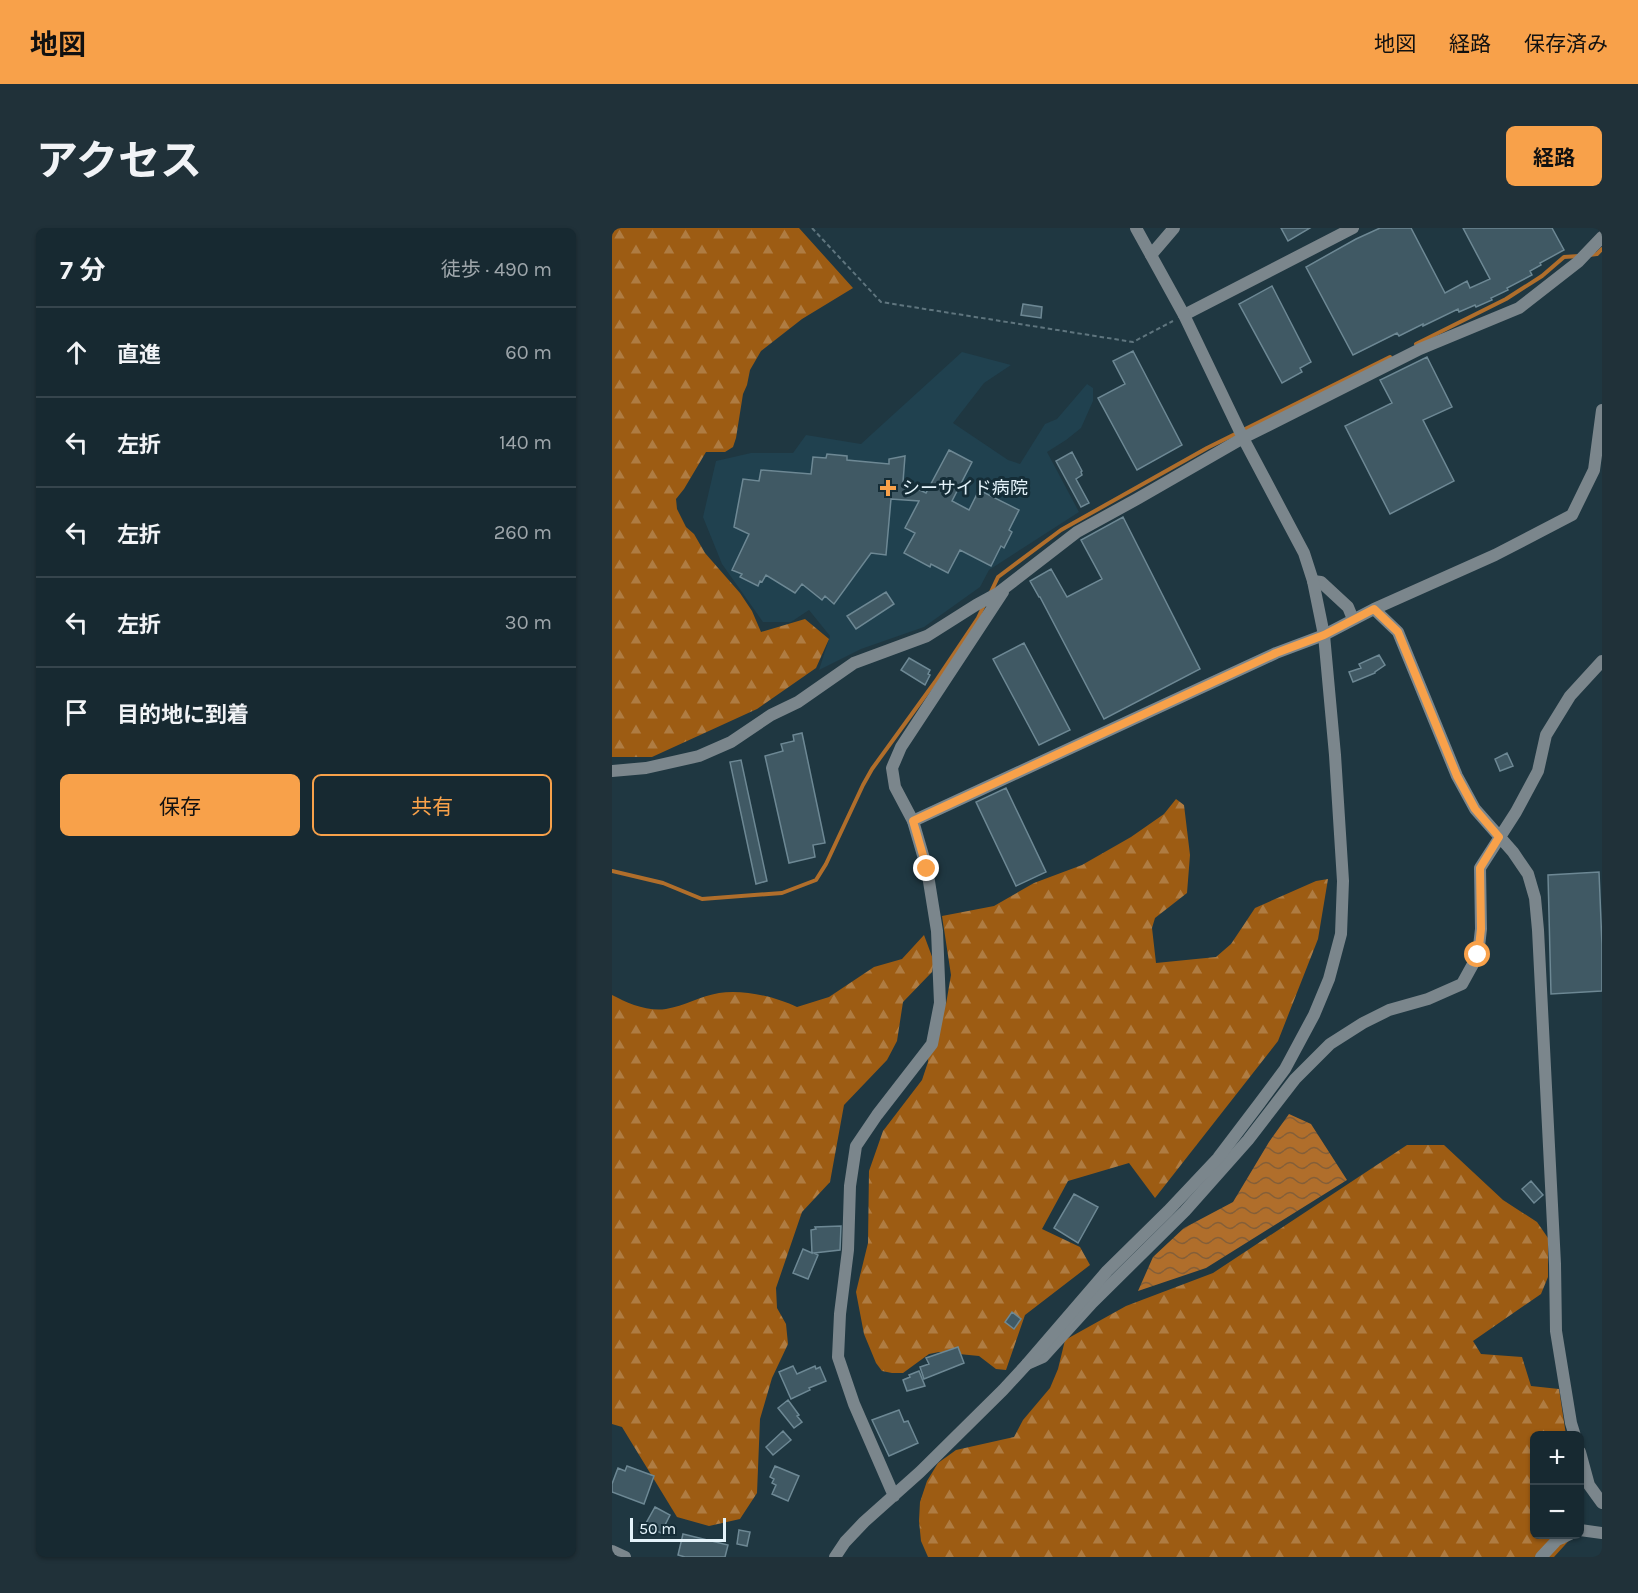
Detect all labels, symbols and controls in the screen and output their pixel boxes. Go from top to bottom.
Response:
text: 地図 [30,28,86,61]
text: 地図 [1374,32,1416,56]
text: 経路 [1449,32,1491,56]
text: 保存済み [1524,32,1608,56]
button: 経路 [1506,126,1602,186]
text: アクセス [36,136,202,186]
text: 7 分 [60,255,106,286]
text: 徒歩 · 490 m [441,258,552,281]
icon: ahead [60,336,93,369]
text: 60 m [505,341,552,364]
text: 直進 [117,342,161,368]
icon: left [60,426,93,459]
text: 140 m [499,431,552,454]
text: 左折 [117,432,161,458]
place label: シーサイド病院 [902,477,1028,499]
marker: シーサイド病院 [879,479,897,497]
icon: left [60,516,93,549]
text: 260 m [494,521,552,544]
text: 左折 [117,522,161,548]
icon: left [60,606,93,639]
text: 30 m [505,611,552,634]
text: 左折 [117,612,161,638]
icon: arrive [60,696,93,729]
text: 目的地に到着 [117,702,249,728]
button: 保存 [60,774,300,836]
button: 共有 [312,774,552,836]
route end [913,855,939,881]
route start [1464,941,1490,967]
map controls [1530,1431,1584,1539]
button: + [1530,1431,1584,1485]
button: − [1530,1485,1584,1539]
scale bar [630,1515,726,1542]
text: 50 m [639,1519,676,1538]

